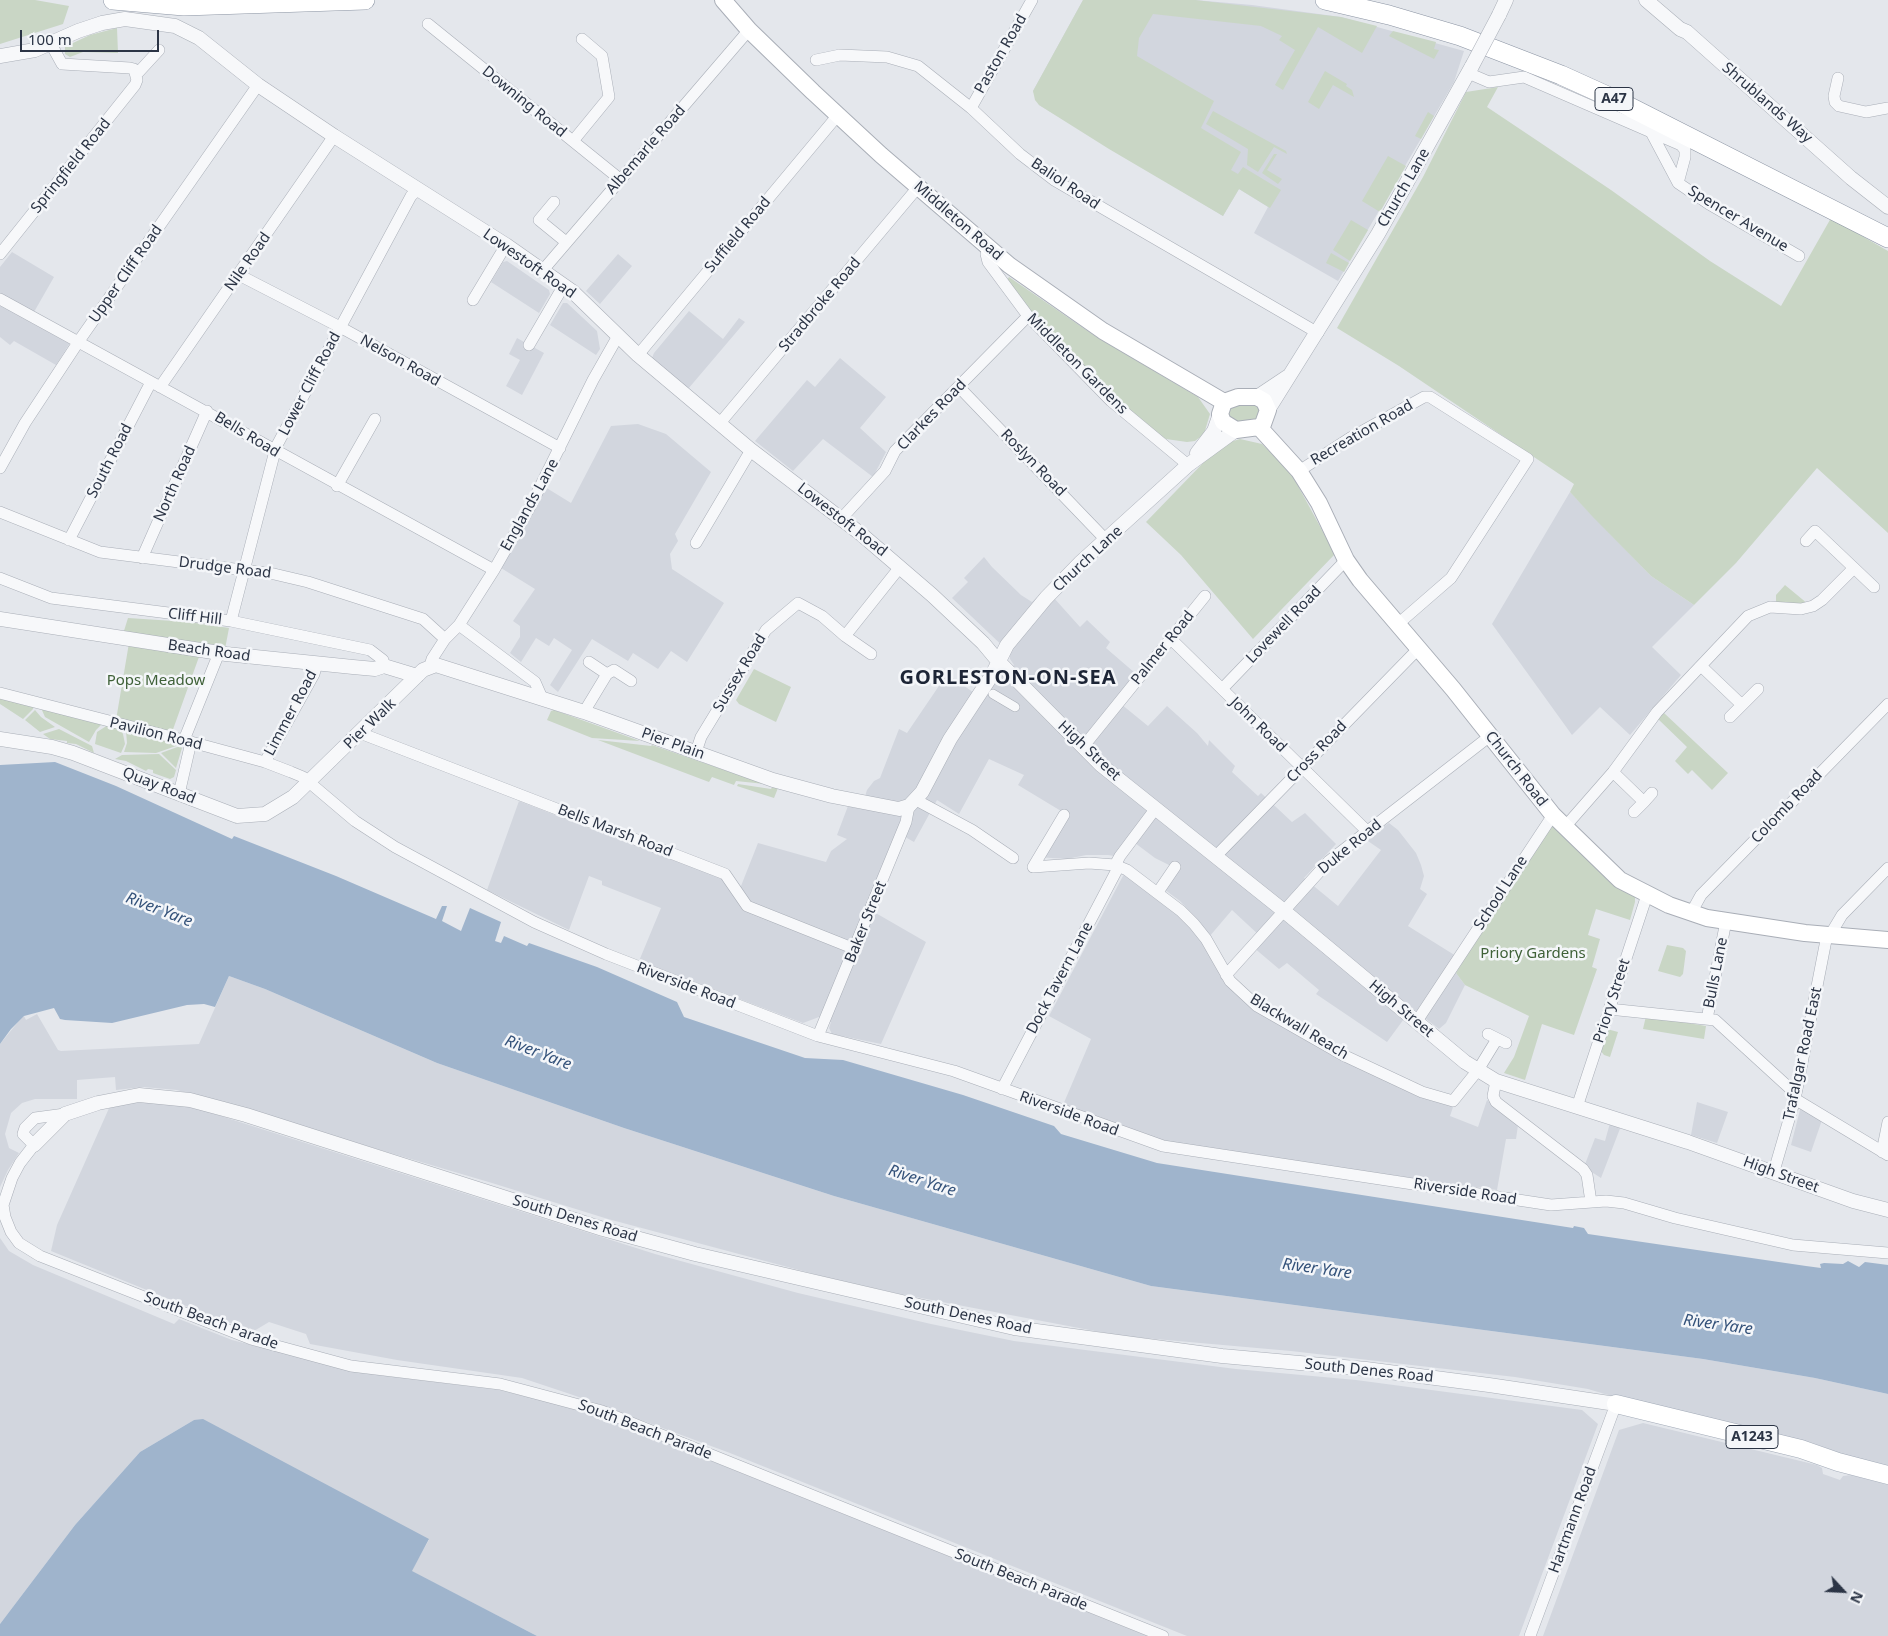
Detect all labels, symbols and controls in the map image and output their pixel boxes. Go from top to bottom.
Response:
street label: Paston Road [971,11,1031,97]
scale bar [22,20,161,52]
text: 100 m [28,29,72,49]
street label: Shrublands Way [1718,59,1816,147]
street label: Downing Road [478,63,570,141]
road number: A47 [1595,88,1633,110]
street label: Albemarle Road [602,102,690,198]
street label: Springfield Road [27,115,115,217]
street label: Church Lane [1374,145,1434,231]
street label: Baliol Road [1027,155,1103,213]
street label: Middleton Road [910,177,1006,265]
street label: Spencer Avenue [1685,182,1791,256]
street label: Suffield Road [701,194,775,276]
street label: Upper Cliff Road [86,222,166,326]
street label: Lowestoft Road [479,225,579,303]
street label: Nile Road [221,229,275,295]
street label: Stradbroke Road [775,254,865,356]
street label: Middleton Gardens [1023,310,1131,418]
street label: Lower Cliff Road [275,329,345,439]
street label: Nelson Road [357,332,443,390]
street label: Clarkes Road [894,376,970,454]
street label: Recreation Road [1308,396,1416,470]
street label: Bells Road [211,408,283,462]
street label: South Road [84,421,136,501]
street label: Roslyn Road [997,426,1069,500]
street label: North Road [150,443,200,525]
street label: Englands Lane [497,456,563,554]
street label: Lowestoft Road [793,479,891,561]
street label: Church Lane [1050,522,1126,596]
street label: Drudge Road [178,553,272,583]
street label: Lovewell Road [1243,583,1325,667]
street label: Cliff Hill [167,605,223,629]
street label: Palmer Road [1128,607,1198,689]
street label: Sussex Road [710,631,770,715]
street label: Beach Road [167,636,251,666]
district label: GORLESTON-ON-SEA [898,666,1118,690]
street label: Limmer Road [261,667,321,759]
park label: Pops Meadow [107,672,205,690]
street label: John Road [1226,694,1290,756]
street label: Pier Walk [340,695,400,753]
street label: Pavilion Road [108,714,204,754]
street label: High Street [1054,717,1124,785]
street label: Cross Road [1283,717,1351,787]
street label: Pier Plain [639,724,707,764]
street label: Church Road [1481,728,1551,810]
street label: Quay Road [120,764,198,808]
street label: Colomb Road [1748,767,1826,847]
street label: Bells Marsh Road [555,801,675,861]
street label: Duke Road [1315,816,1385,878]
street label: School Lane [1470,853,1532,933]
street label: Baker Street [841,878,891,966]
water label: River Yare [123,889,195,931]
street label: Dock Tavern Lane [1023,919,1097,1037]
street label: Bulls Lane [1700,936,1732,1010]
park label: Priory Gardens [1480,945,1586,963]
street label: Priory Street [1590,956,1634,1046]
street label: Riverside Road [634,959,738,1013]
street label: High Street [1365,977,1437,1041]
street label: Trafalgar Road East [1780,985,1826,1123]
street label: Blackwall Reach [1246,991,1352,1063]
water label: River Yare [502,1032,574,1074]
street label: Riverside Road [1017,1088,1121,1140]
street label: High Street [1741,1153,1821,1197]
water label: River Yare [886,1161,958,1201]
street label: Riverside Road [1412,1175,1518,1209]
street label: South Denes Road [510,1191,640,1247]
water label: River Yare [1281,1255,1353,1283]
street label: South Beach Parade [141,1288,281,1354]
street label: South Denes Road [903,1294,1033,1338]
water label: River Yare [1682,1311,1754,1339]
street label: South Denes Road [1304,1355,1434,1387]
street label: South Beach Parade [576,1396,714,1464]
road number: A1243 [1726,1425,1778,1448]
street label: Hartmann Road [1545,1464,1601,1576]
street label: South Beach Parade [952,1545,1090,1615]
north arrow [1818,1566,1868,1616]
text: N [1846,1588,1868,1607]

